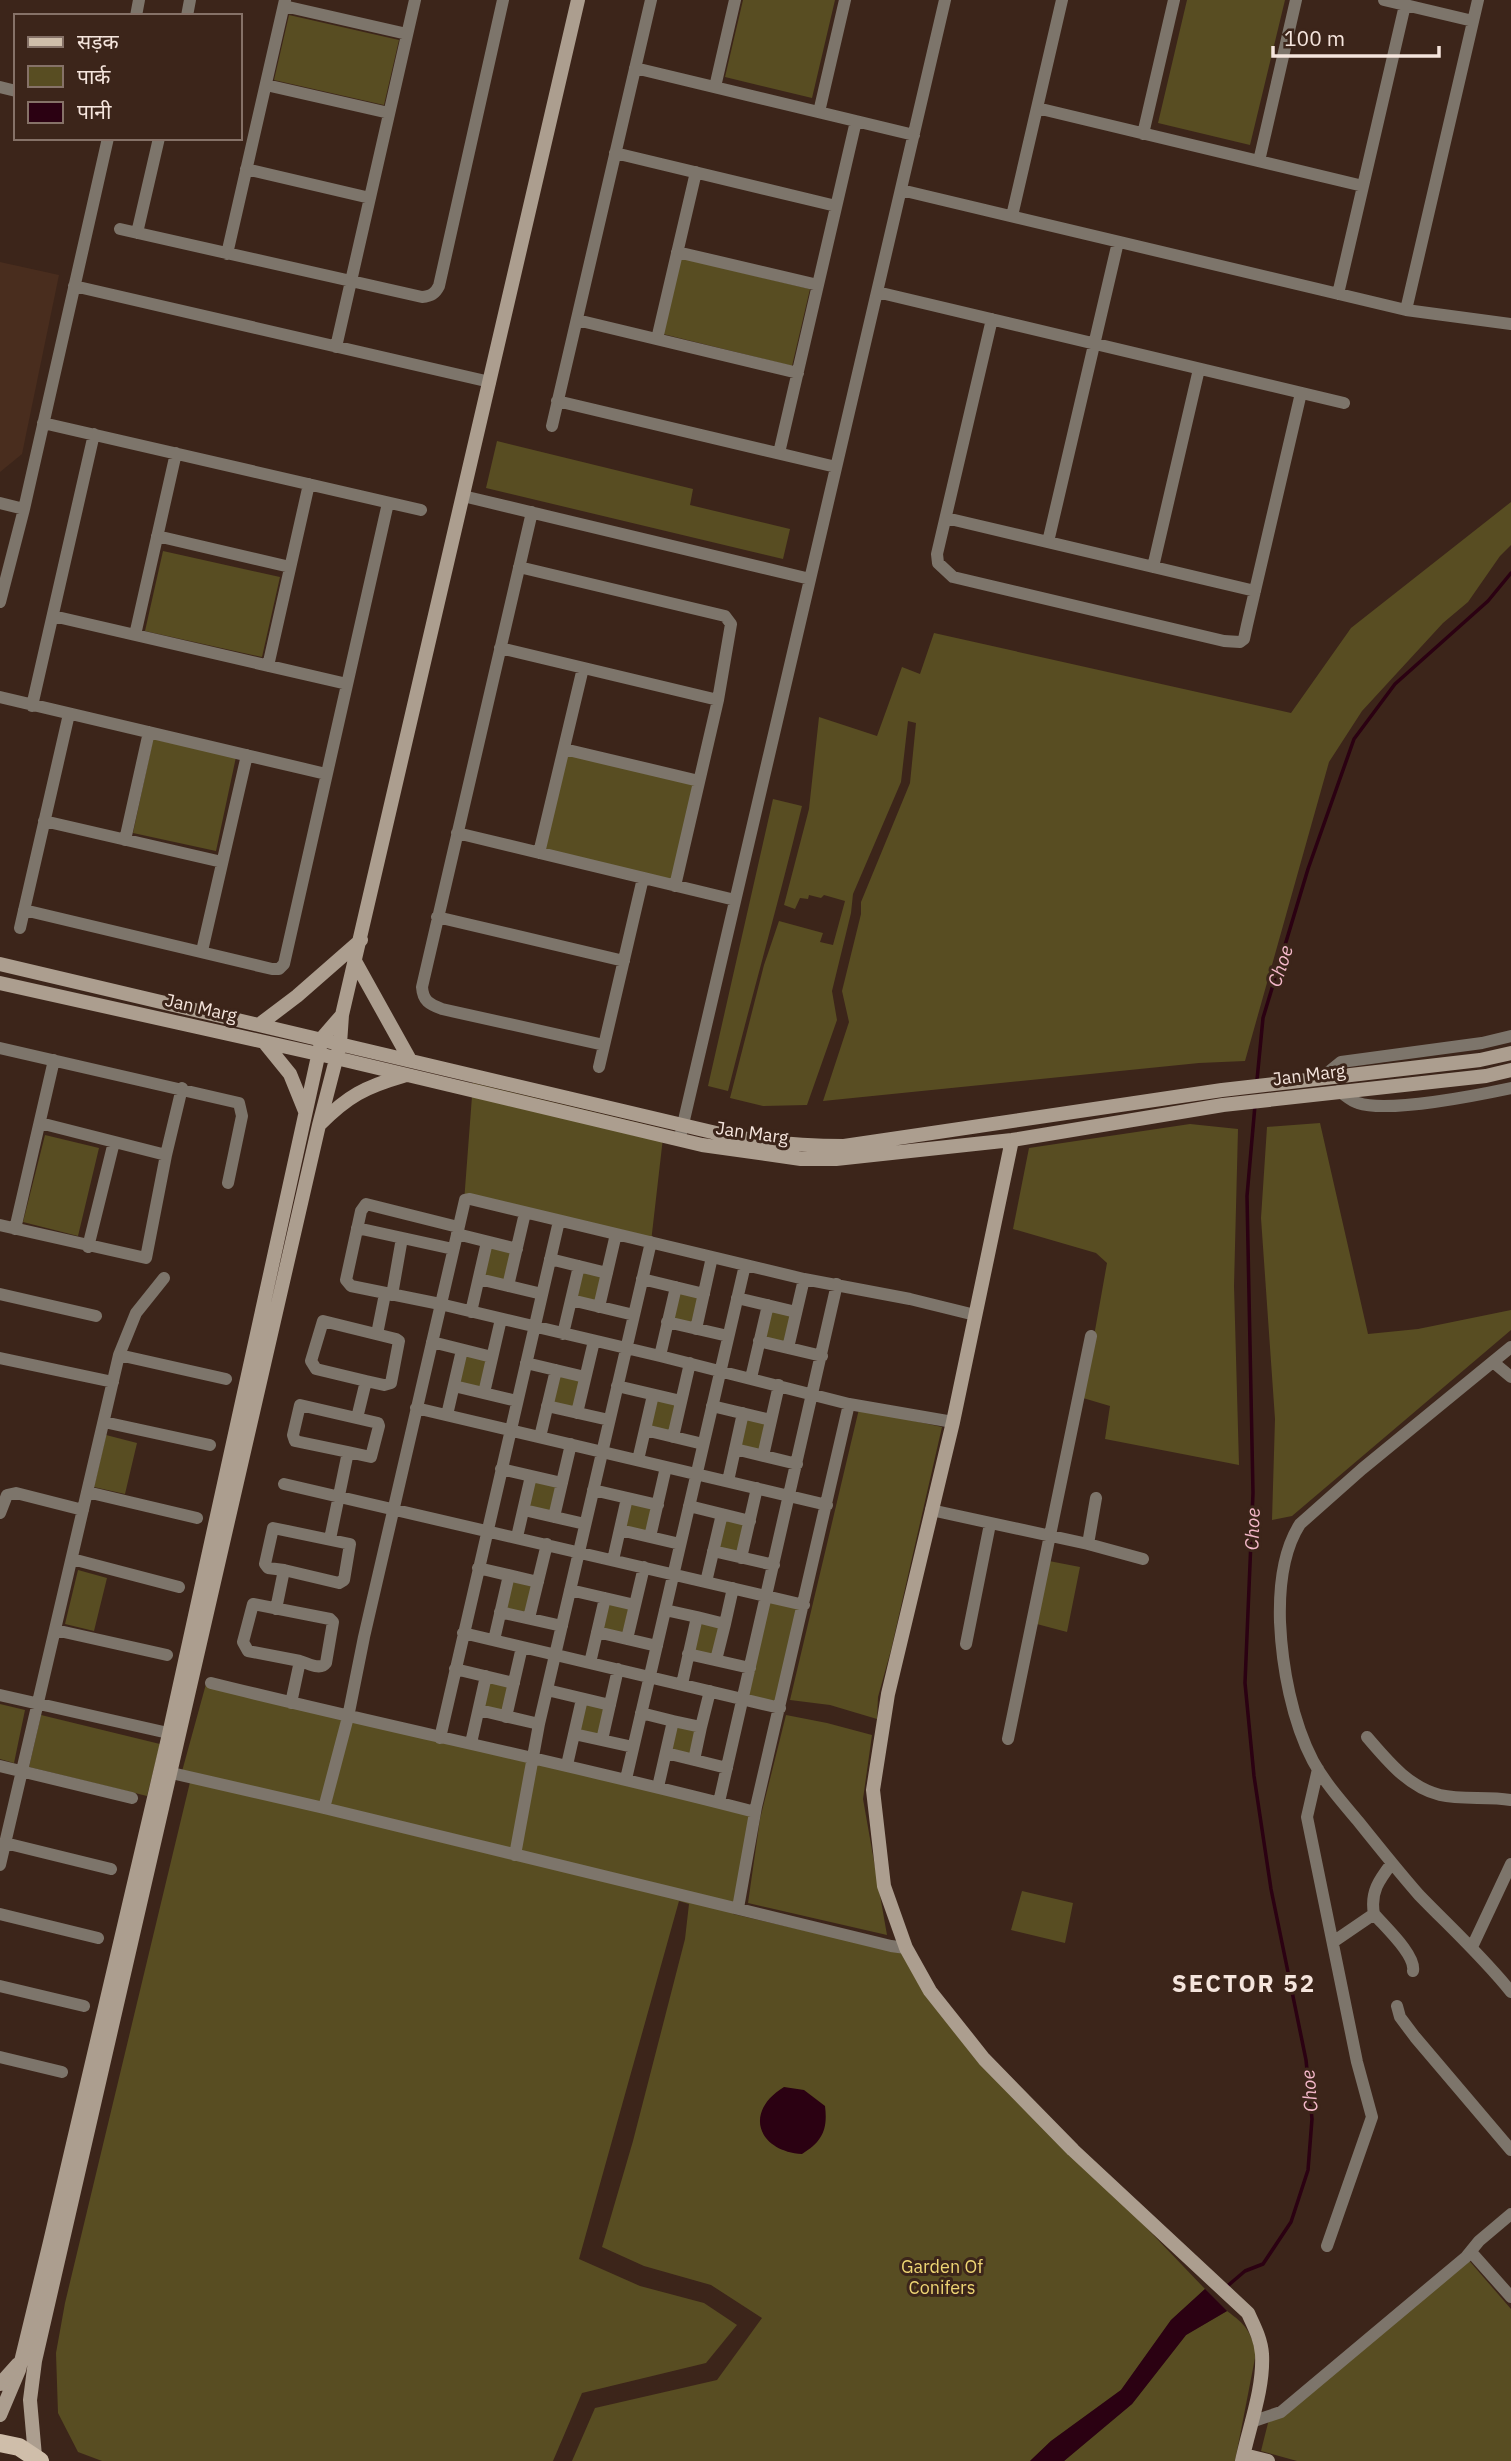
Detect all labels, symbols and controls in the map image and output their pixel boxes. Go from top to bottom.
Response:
legend [14,14,242,140]
scale bar [1273,14,1439,58]
text: 100 m [1284,24,1345,52]
text: सड़क [77,27,119,55]
text: पार्क [77,62,111,90]
text: पानी [77,97,112,125]
water label: Choe [1262,942,1298,990]
street label: Jan Marg [163,988,240,1027]
street label: Jan Marg [1271,1059,1347,1090]
street label: Jan Marg [714,1116,790,1149]
water label: Choe [1239,1507,1265,1551]
district label: SECTOR 52 [1172,1967,1316,1999]
water label: Choe [1295,2069,1323,2113]
park label: Garden Of Conifers [901,2255,983,2299]

